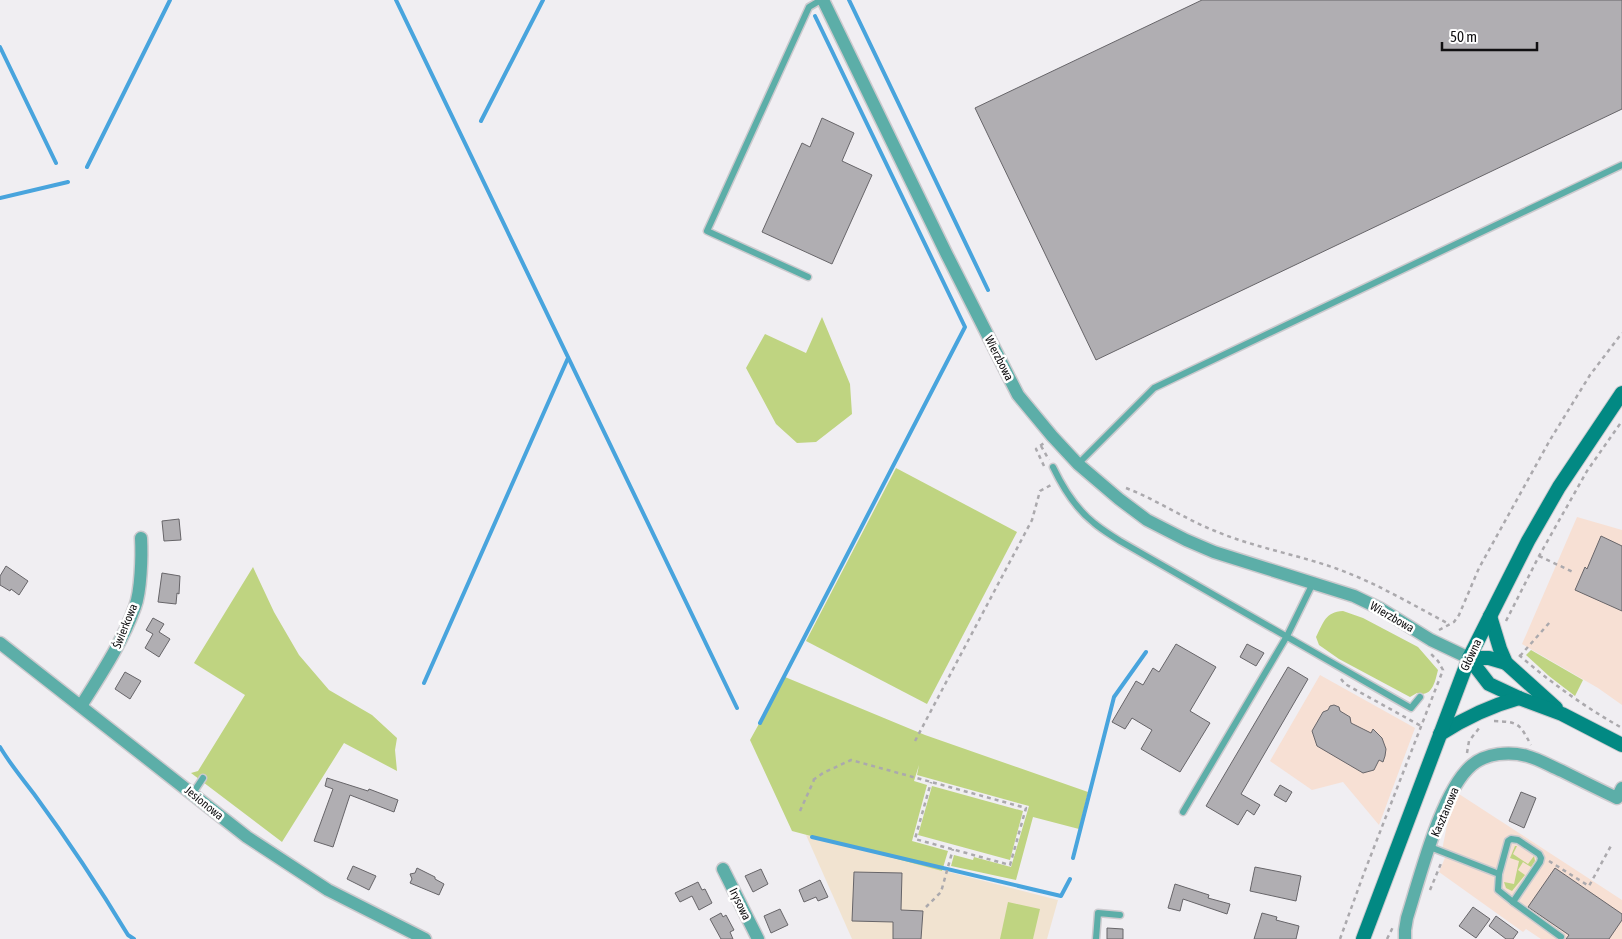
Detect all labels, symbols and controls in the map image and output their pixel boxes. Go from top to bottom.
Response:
scale bar [1442,20,1537,52]
text: 50 m [1450,28,1477,45]
street label: Wierzbowa [982,333,1016,383]
street label: Wierzbowa [1367,599,1417,635]
street label: Świerkowa [110,602,140,650]
street label: Główna [1458,637,1484,673]
street label: Jesionowa [182,783,226,823]
street label: Kasztanowa [1428,785,1462,839]
street label: Irysowa [726,886,754,922]

